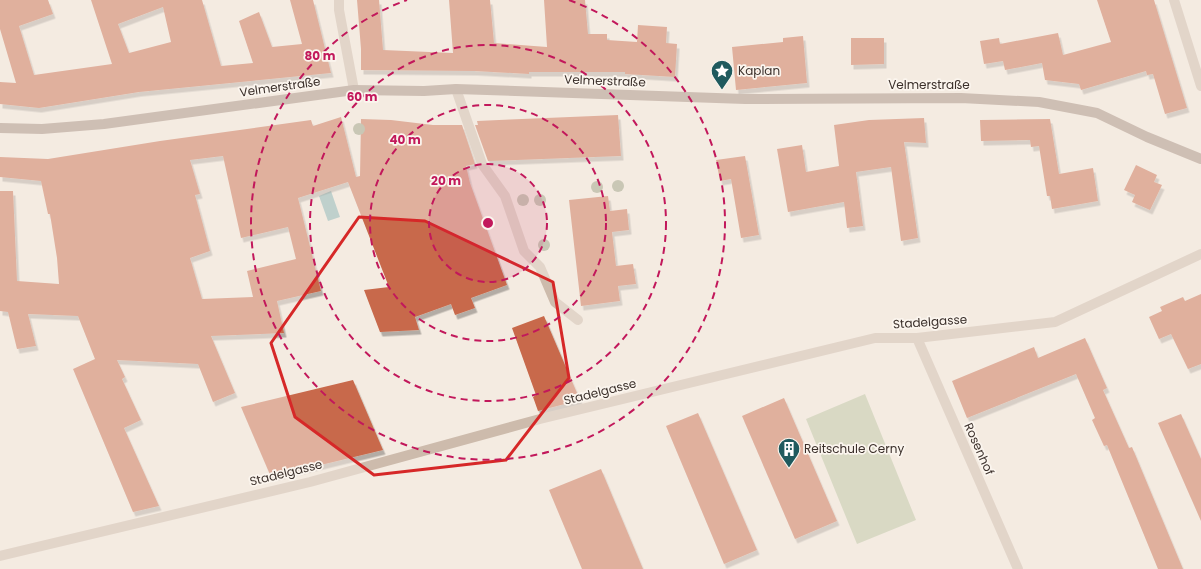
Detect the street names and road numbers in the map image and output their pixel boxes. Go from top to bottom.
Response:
street label: Velmerstraße [564,71,646,90]
street label: Velmerstraße [238,72,322,101]
street label: Velmerstraße [888,76,970,93]
street label: Stadelgasse [892,310,968,333]
street label: Stadelgasse [562,374,638,409]
street label: Rosenhof [960,420,999,478]
street label: Stadelgasse [248,455,324,490]

